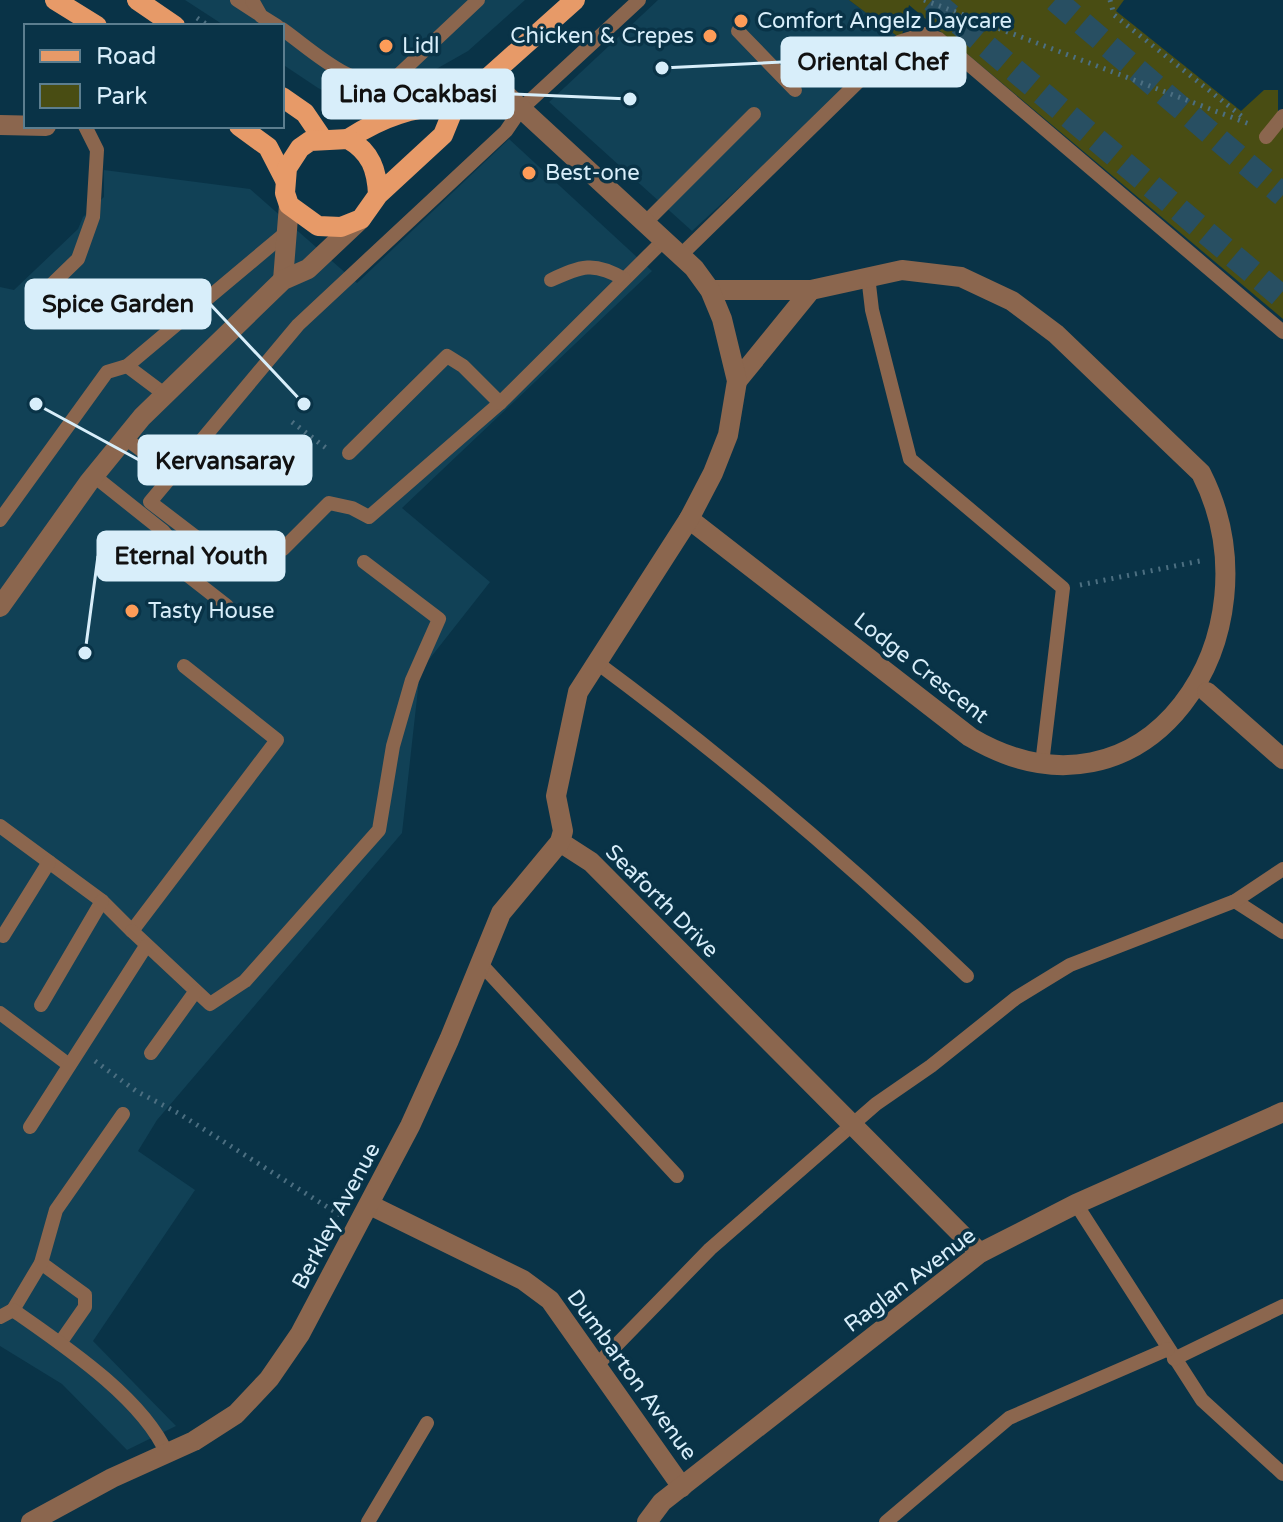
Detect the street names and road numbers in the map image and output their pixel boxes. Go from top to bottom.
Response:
street label: Lodge Crescent [848,607,994,729]
street label: Seaforth Drive [600,839,724,963]
street label: Berkley Avenue [286,1138,386,1294]
street label: Raglan Avenue [839,1222,981,1338]
street label: Dumbarton Avenue [561,1285,703,1465]

